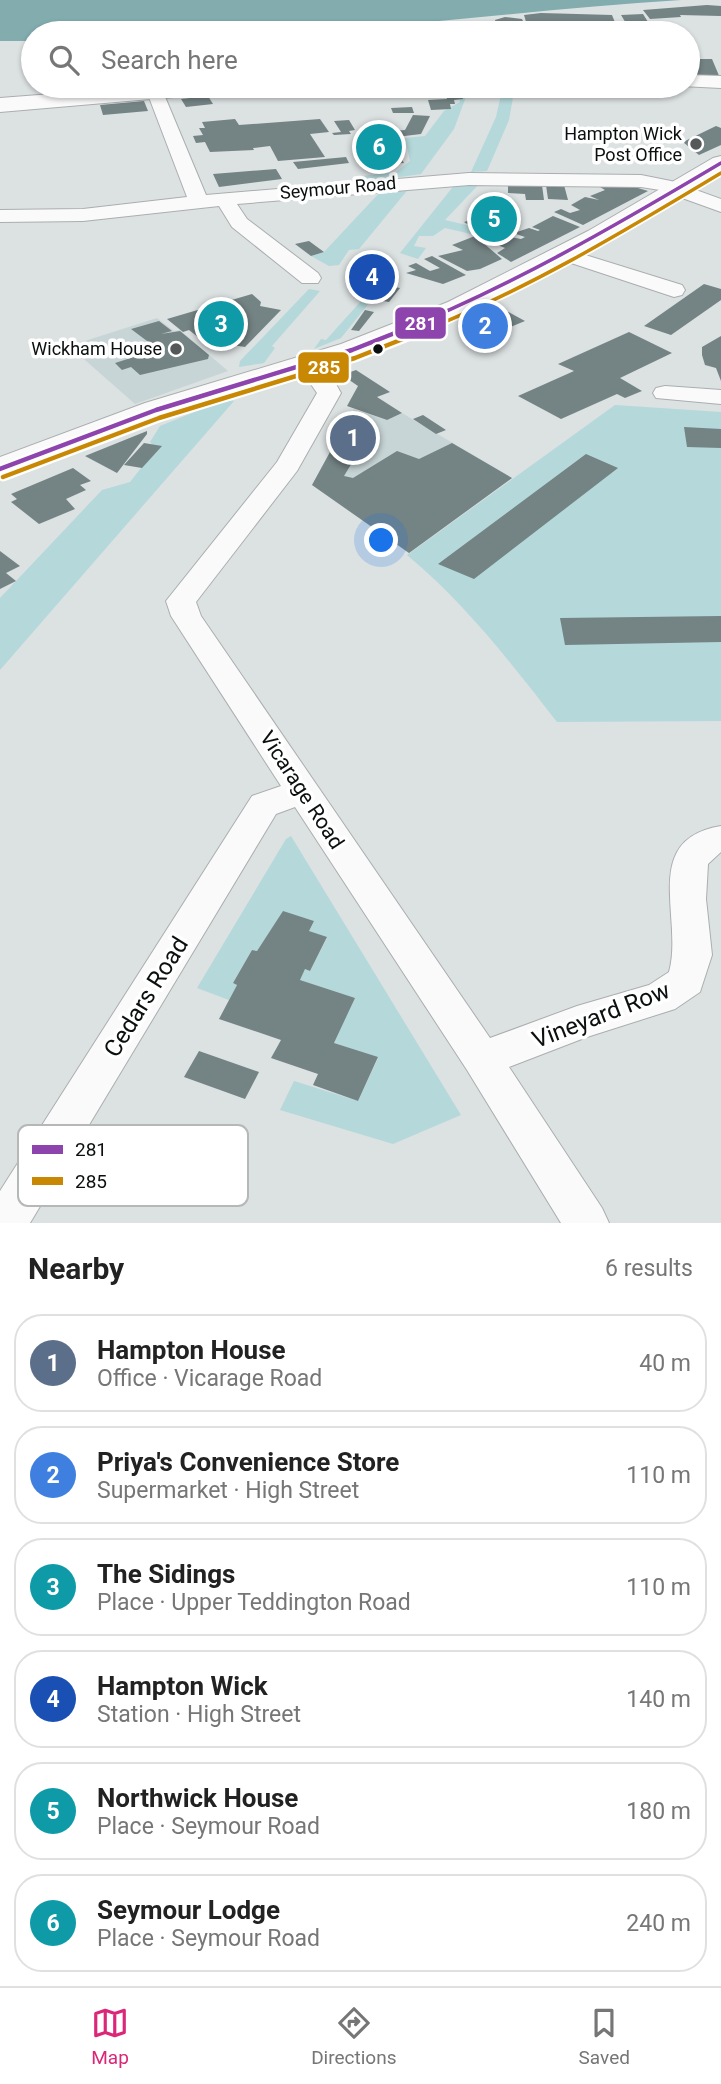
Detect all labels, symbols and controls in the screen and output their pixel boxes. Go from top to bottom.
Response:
search box [21,21,700,98]
icon: search [45,41,83,79]
text: Search here [101,45,238,75]
pin: 6 [356,121,402,173]
place label: Hampton Wick Post Office [564,123,683,165]
marker: Hampton Wick Post Office [688,136,704,152]
street label: Seymour Road [279,172,397,203]
pin: 5 [471,193,517,245]
pin: 4 [349,251,395,303]
pin: 3 [198,298,244,350]
pin: 2 [462,300,508,352]
line badge: 281 [394,306,447,340]
text: 281 [405,312,437,335]
place label: Wickham House [31,338,162,359]
marker: Wickham House [168,341,184,357]
unlabelled marker [371,342,385,356]
line badge: 285 [297,351,350,384]
text: 285 [308,356,340,379]
pin: 1 [330,412,376,464]
your location [364,523,398,557]
street label: Vicarage Road [255,727,349,853]
street label: Cedars Road [98,932,194,1062]
street label: Vineyard Row [528,976,674,1054]
legend [18,1125,248,1206]
text: 281 [75,1138,107,1161]
text: 285 [75,1170,107,1193]
text: Nearby [28,1251,124,1286]
text: 6 results [605,1255,693,1282]
text: Hampton House [97,1335,286,1365]
text: 1 [46,1350,60,1377]
text: 40 m [639,1350,691,1377]
text: Office · Vicarage Road [97,1365,322,1392]
text: Priya's Convenience Store [97,1447,399,1477]
text: 2 [46,1462,60,1489]
text: 110 m [626,1462,691,1489]
text: Supermarket · High Street [97,1477,359,1504]
text: The Sidings [97,1559,235,1589]
text: 3 [46,1574,60,1601]
text: 110 m [626,1574,691,1601]
text: Place · Upper Teddington Road [97,1589,411,1616]
text: Hampton Wick [97,1671,268,1701]
text: 4 [46,1686,60,1713]
text: 140 m [626,1686,691,1713]
text: Station · High Street [97,1701,301,1728]
text: Northwick House [97,1783,298,1813]
text: 5 [46,1798,60,1825]
text: 180 m [626,1798,691,1825]
text: Place · Seymour Road [97,1813,320,1840]
text: Seymour Lodge [97,1895,280,1925]
text: 6 [46,1910,60,1937]
text: 240 m [626,1910,691,1937]
text: Place · Seymour Road [97,1925,320,1952]
tab: Map [91,2004,129,2069]
tab: Directions [311,2004,396,2069]
tab: Saved [579,2004,630,2069]

